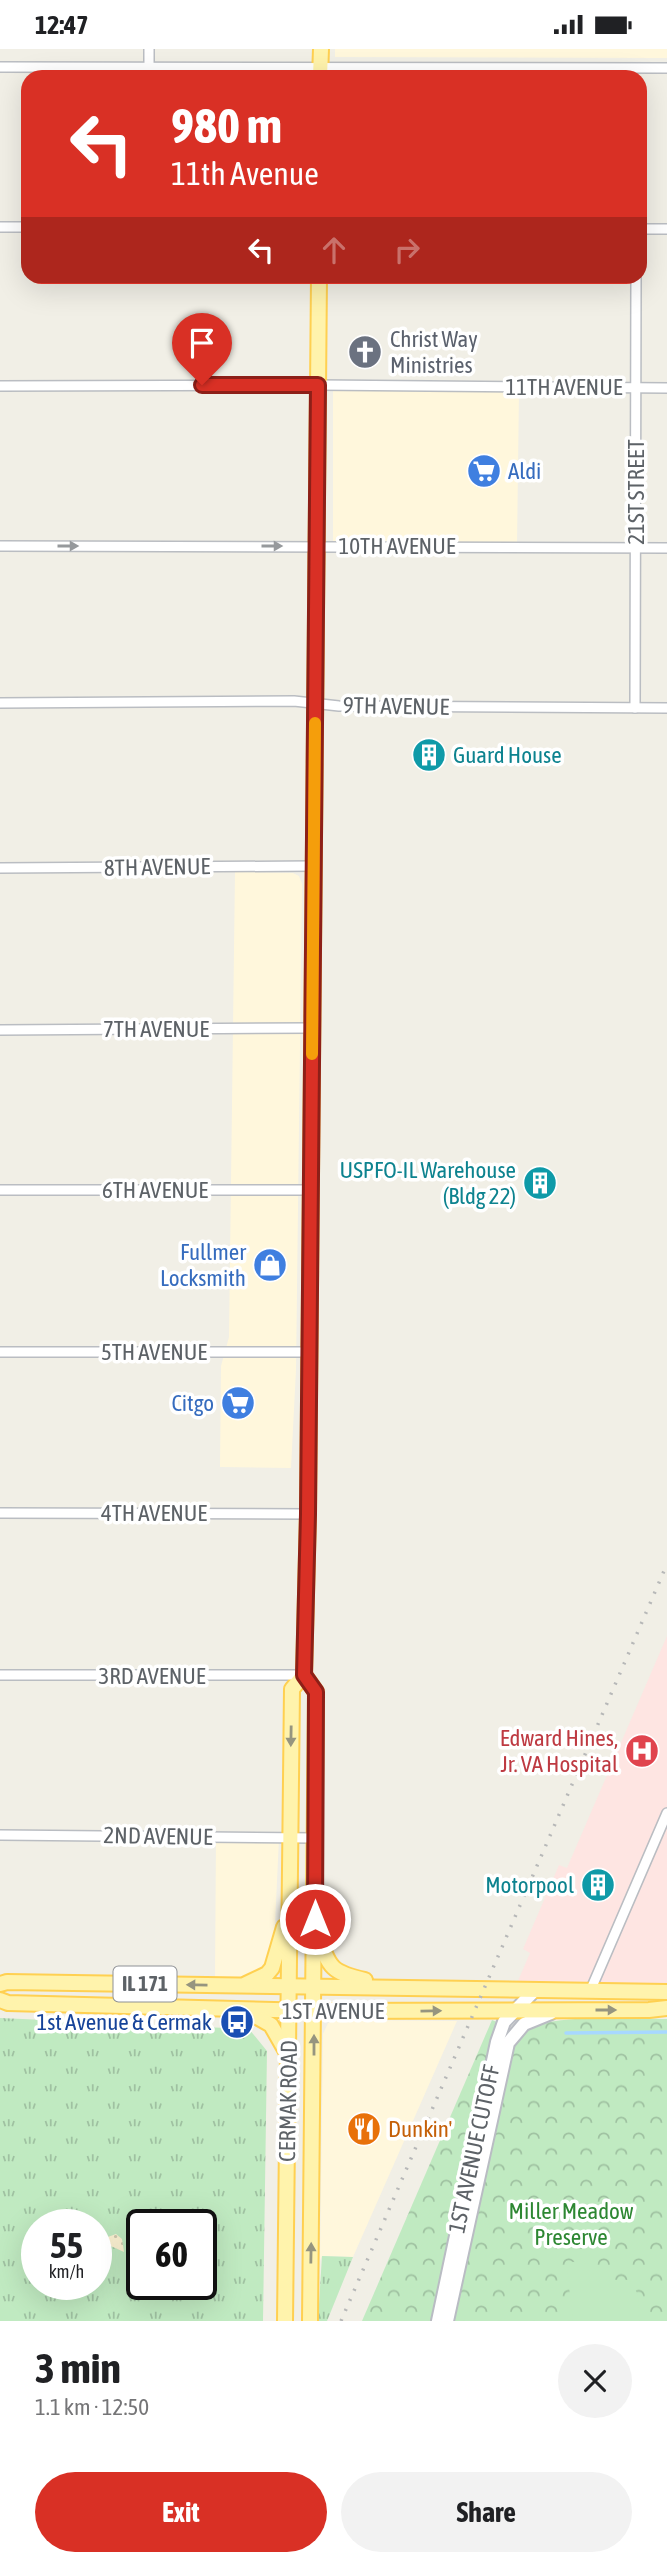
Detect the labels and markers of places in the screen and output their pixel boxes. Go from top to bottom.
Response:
pin [172,313,232,385]
place label: Christ Way Ministries [390,326,478,378]
church icon: Christ Way Ministries [346,333,384,371]
supermarket icon: Aldi [465,452,503,490]
place label: Aldi [508,458,541,484]
building icon: Guard House [410,736,448,774]
place label: Guard House [453,742,562,768]
place label: USPFO-IL Warehouse (Bldg 22) [340,1157,516,1209]
building icon: USPFO-IL Warehouse (Bldg 22) [521,1164,559,1202]
place label: Fullmer Locksmith [160,1239,247,1291]
shop icon: Fullmer Locksmith [251,1246,289,1284]
supermarket icon: Citgo [219,1384,257,1422]
place label: Citgo [171,1390,214,1416]
place label: Edward Hines, Jr. VA Hospital [500,1725,618,1777]
hospital icon: Edward Hines, Jr. VA Hospital [623,1732,661,1770]
building icon: Motorpool [579,1866,617,1904]
place label: Motorpool [485,1872,574,1898]
bus stop icon: 1st Avenue & Cermak [218,2003,256,2041]
place label: 1st Avenue & Cermak [36,2009,212,2035]
restaurant icon: Dunkin' [345,2110,383,2148]
place label: Dunkin' [388,2116,452,2142]

